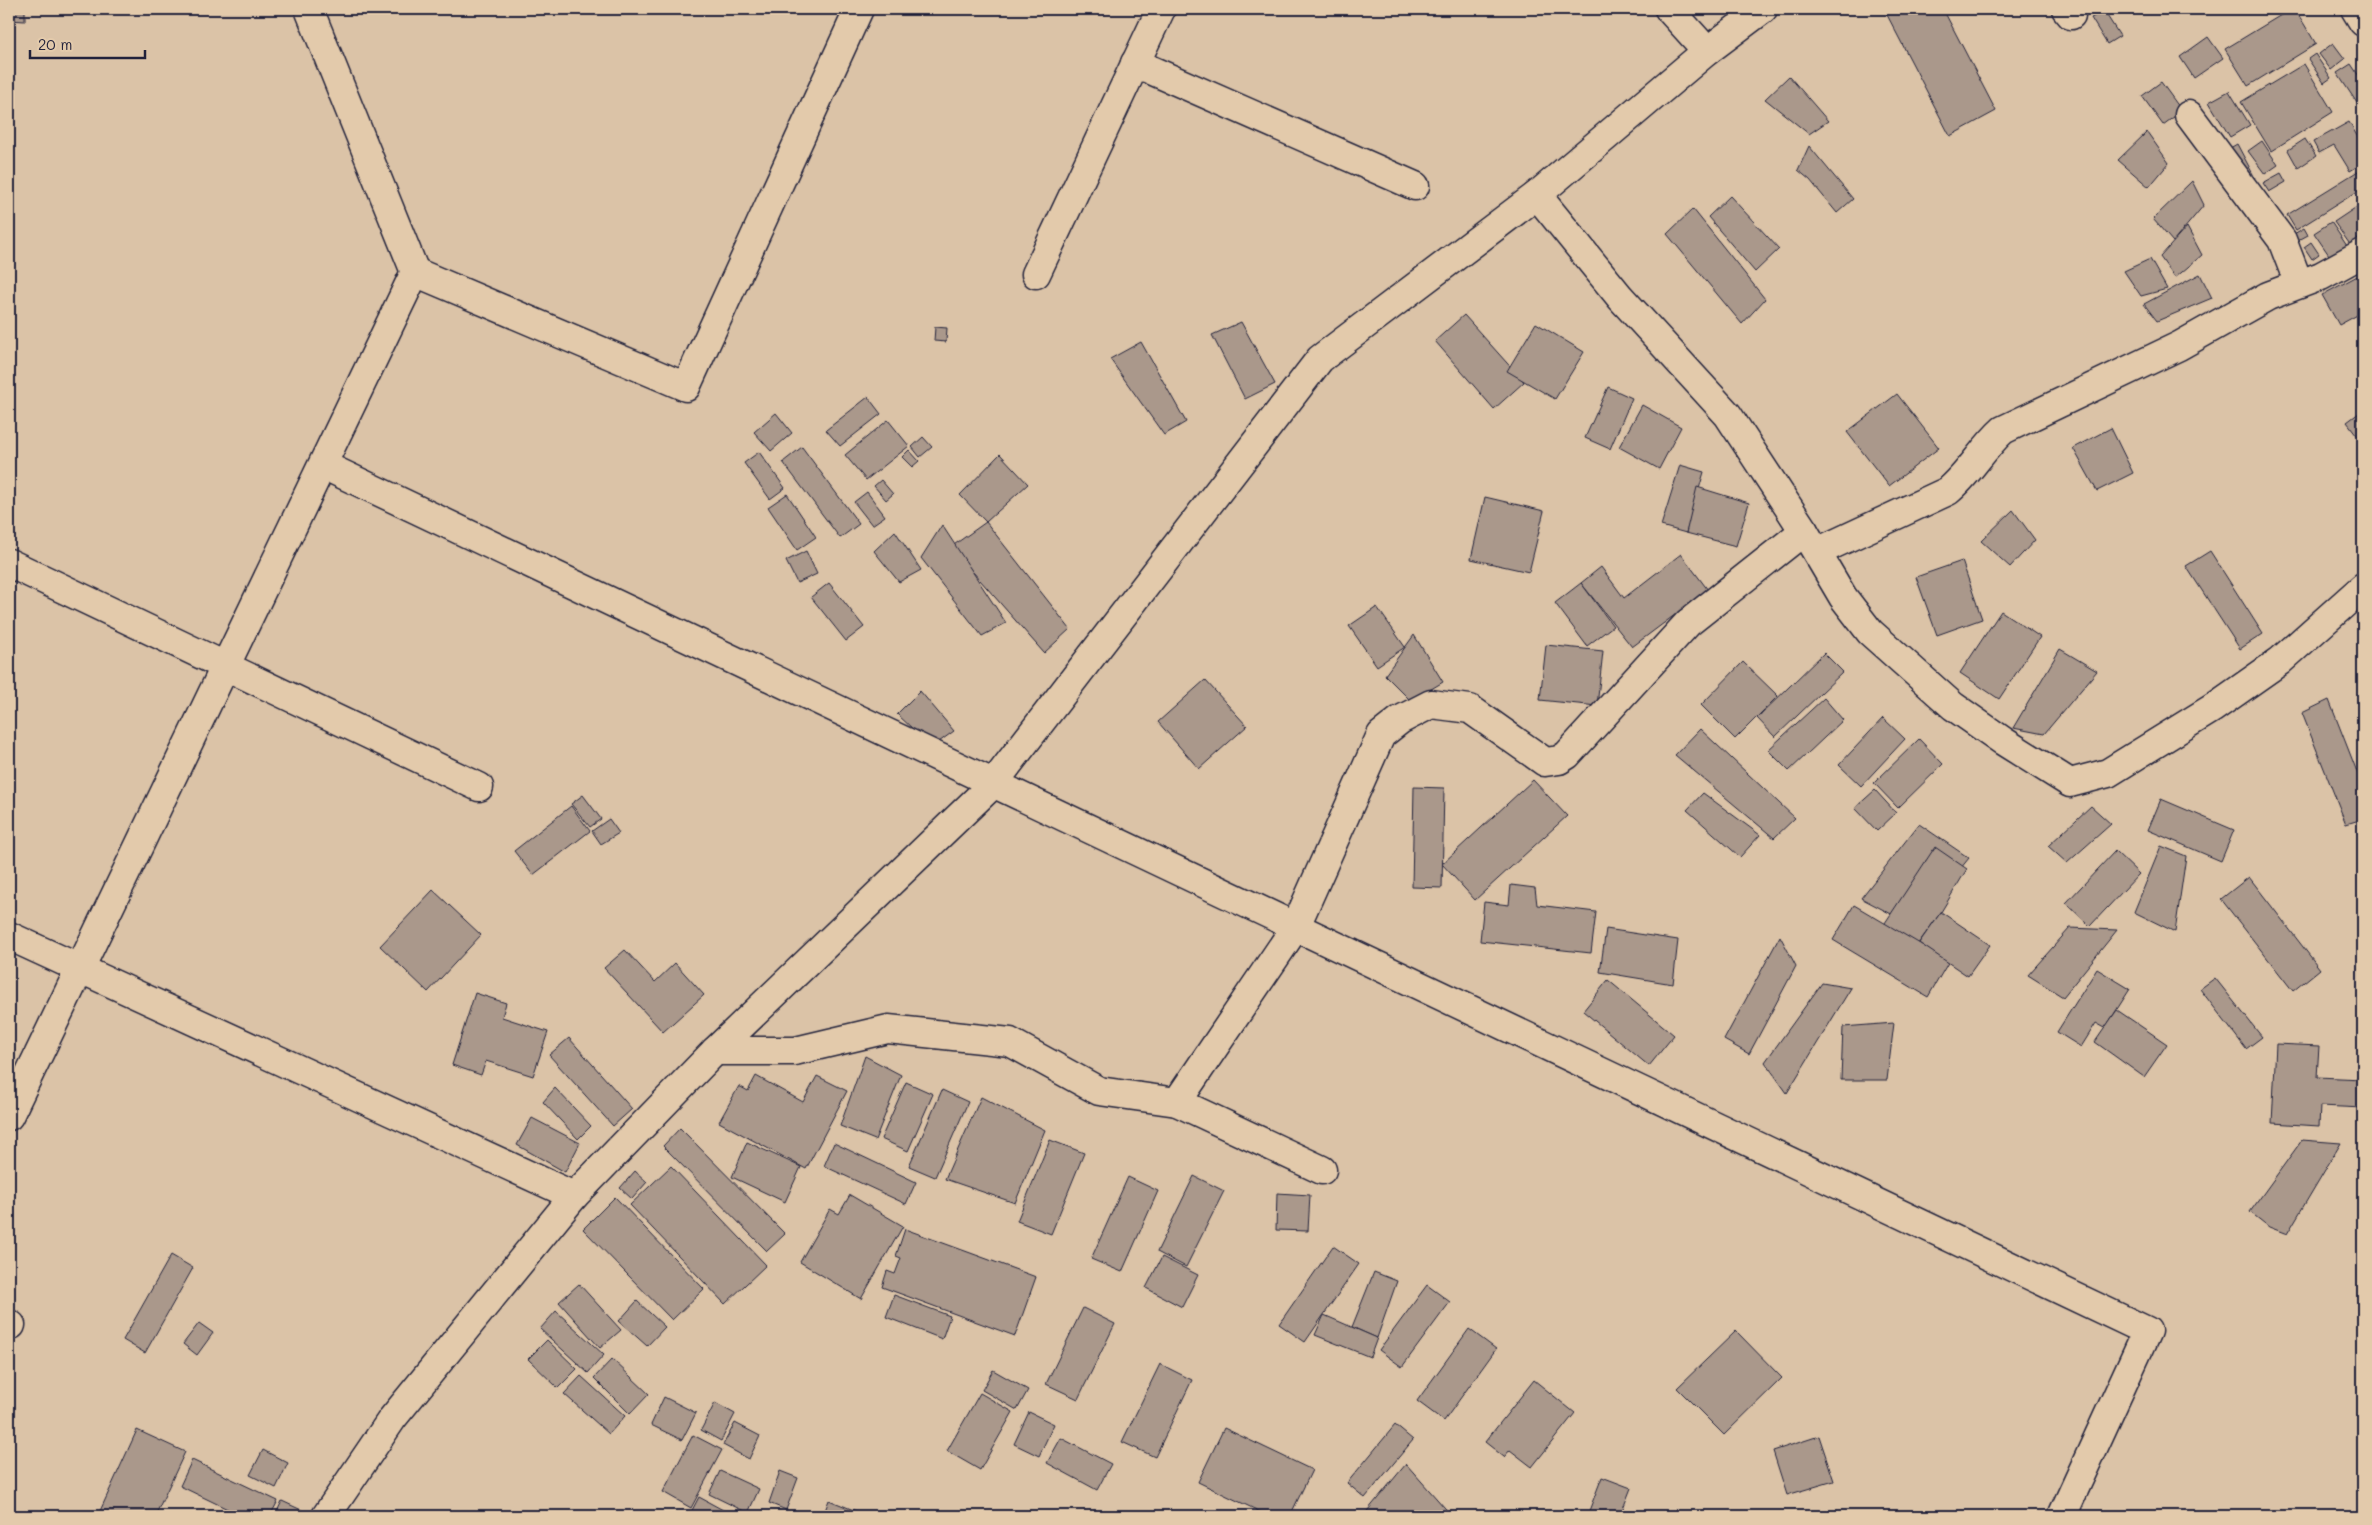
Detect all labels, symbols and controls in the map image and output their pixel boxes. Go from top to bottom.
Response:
scale bar [30,28,145,60]
text: 20 m [38,34,72,54]

